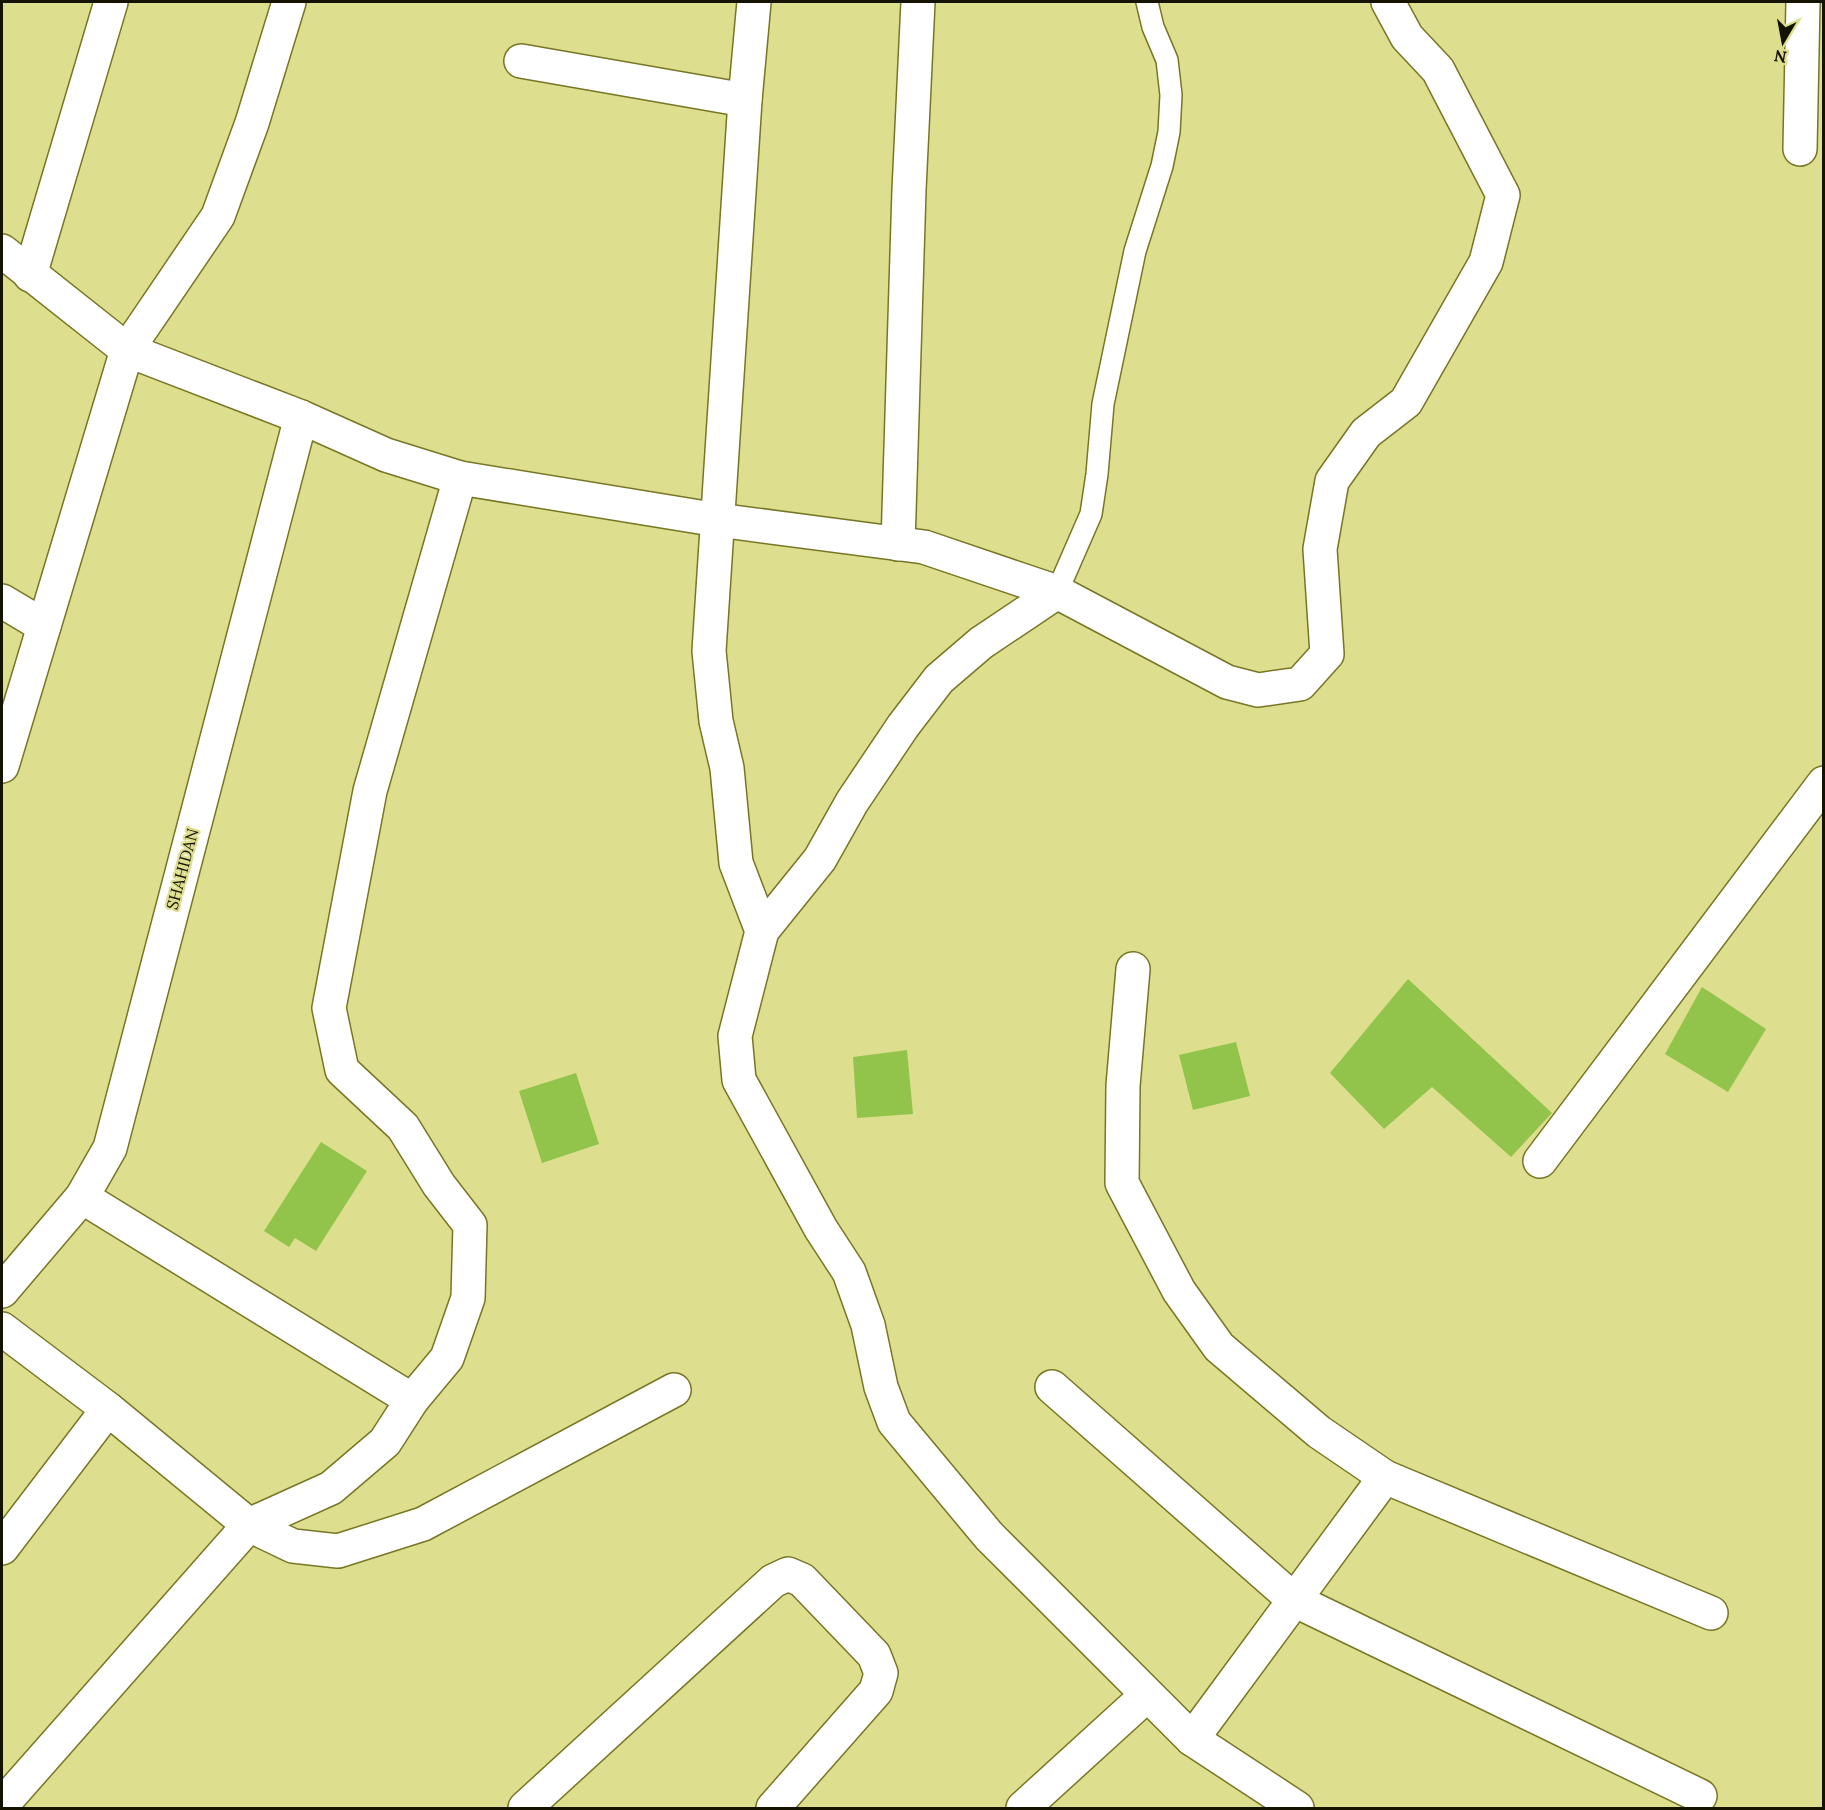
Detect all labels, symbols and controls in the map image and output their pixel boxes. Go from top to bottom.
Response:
north arrow [1753,12,1813,72]
text: N [1773,46,1788,68]
street label: SHAHIDAN [162,826,202,912]

